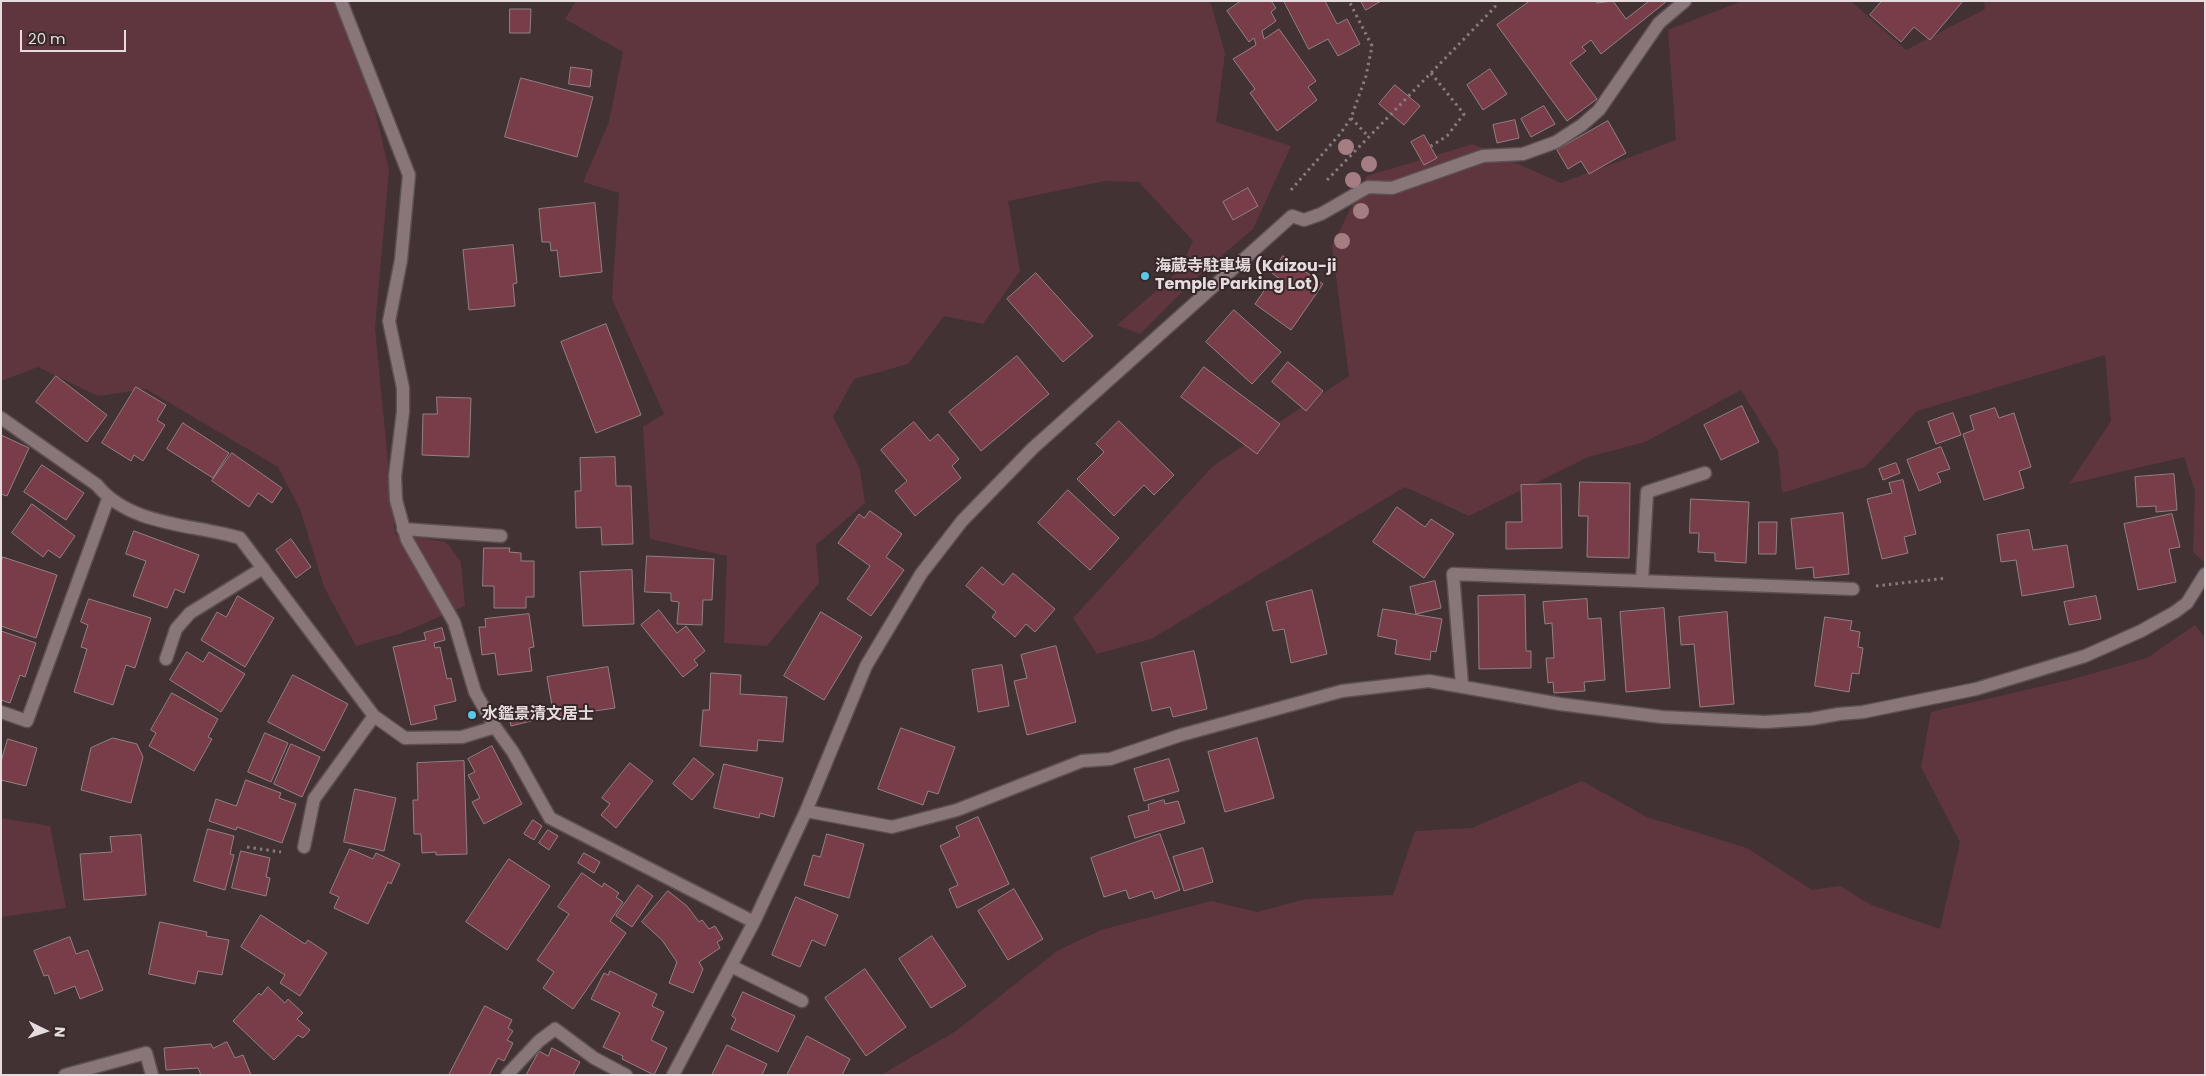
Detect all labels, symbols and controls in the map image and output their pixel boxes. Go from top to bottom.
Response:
scale bar [22,20,129,52]
text: 20 m [28,28,66,49]
place label: 海蔵寺駐車場 (Kaizou-ji Temple Parking Lot) [1155,257,1336,295]
marker: 海蔵寺駐車場 (Kaizou-ji Temple Parking Lot) [1139,270,1151,282]
place label: 水鑑景清文居士 [482,705,594,725]
marker: 水鑑景清文居士 [466,709,478,721]
north arrow [20,1006,70,1056]
text: N [50,1026,70,1038]

